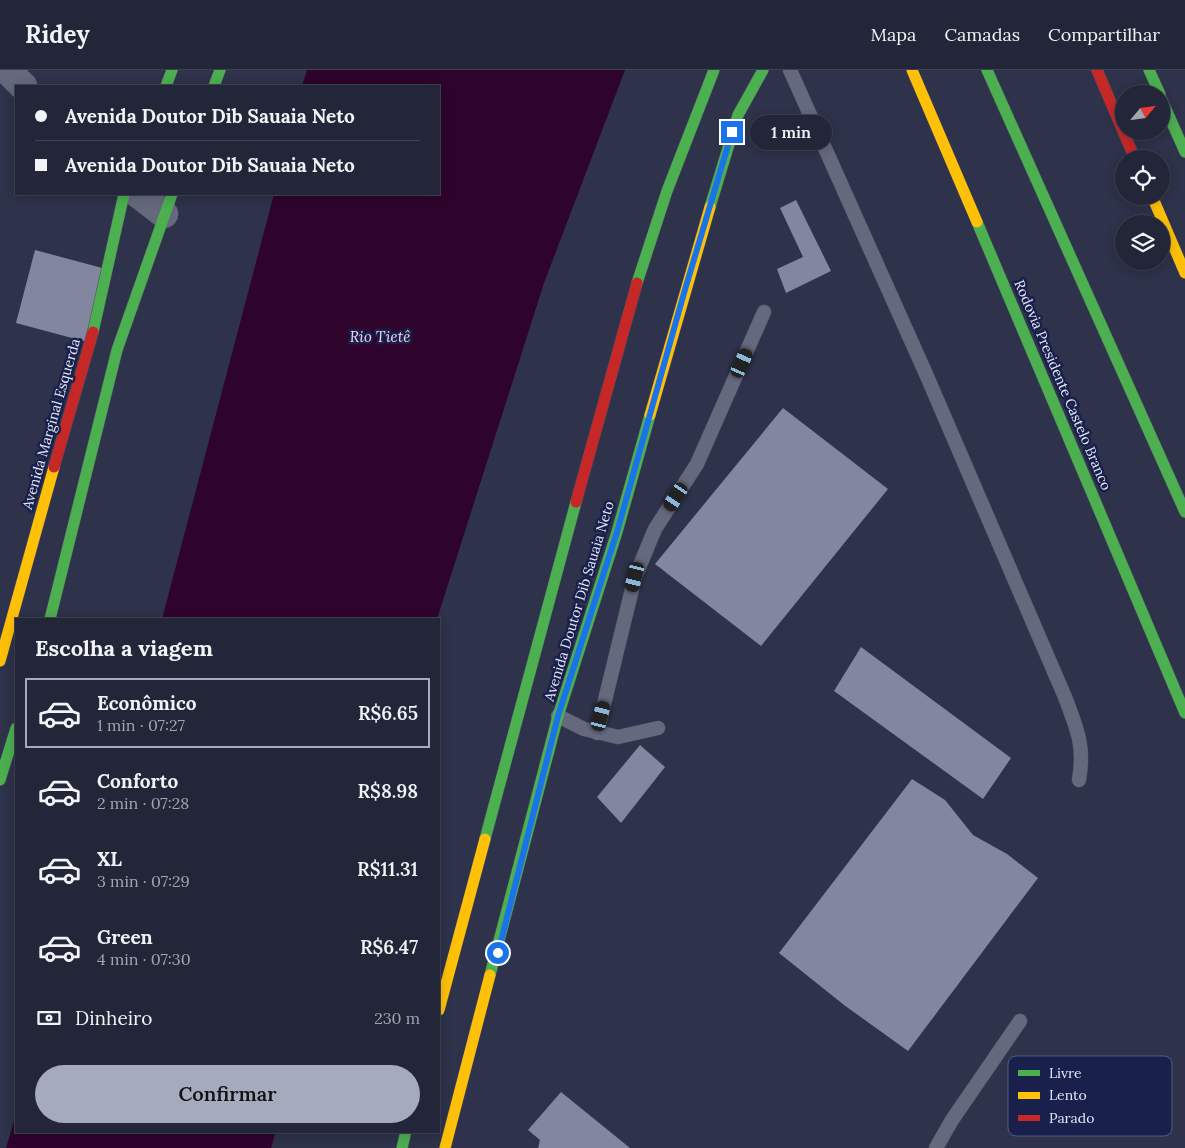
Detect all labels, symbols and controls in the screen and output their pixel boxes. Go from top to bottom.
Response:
text: Ridey [25,19,90,50]
text: Mapa [871,23,916,46]
text: Camadas [944,23,1020,46]
text: Compartilhar [1048,23,1160,46]
north arrow [1115,85,1170,140]
map controls [1115,85,1170,270]
text: Avenida Doutor Dib Sauaia Neto [65,104,355,128]
callout: 1 min [750,114,832,150]
route end [721,121,743,143]
text: 1 min [771,122,811,142]
button: locate [1115,150,1170,205]
text: Avenida Doutor Dib Sauaia Neto [65,153,355,177]
button: layers [1115,215,1170,270]
street label: Rodovia Presidente Castelo Branco [1010,277,1116,493]
water label: Rio Tietê [350,327,410,346]
street label: Avenida Marginal Esquerda [18,337,84,512]
car [729,346,754,380]
car [661,480,690,514]
street label: Avenida Doutor Dib Sauaia Neto [540,499,618,704]
car [624,561,645,593]
text: Escolha a viagem [35,634,213,662]
icon: car [37,691,82,736]
text: Econômico [97,691,197,715]
car [590,700,611,732]
text: R$6.65 [358,701,418,725]
text: 1 min · 07:27 [97,715,185,735]
icon: car [37,769,82,814]
text: Conforto [97,769,178,793]
text: R$8.98 [357,779,418,803]
text: 2 min · 07:28 [97,793,189,813]
icon: car [37,847,82,892]
text: XL [97,847,122,871]
text: R$11.31 [357,857,418,881]
text: 3 min · 07:29 [97,871,190,891]
icon: car [37,925,82,970]
text: Green [97,925,153,949]
text: R$6.47 [360,935,418,959]
route start [487,942,509,964]
text: 4 min · 07:30 [97,949,191,969]
icon: cash [35,1004,63,1032]
text: Dinheiro [75,1006,152,1030]
text: 230 m [374,1008,420,1028]
legend [1008,1056,1172,1136]
text: Livre [1049,1064,1082,1082]
button: Confirmar [35,1065,420,1123]
text: Lento [1049,1086,1087,1104]
text: Parado [1049,1109,1094,1127]

